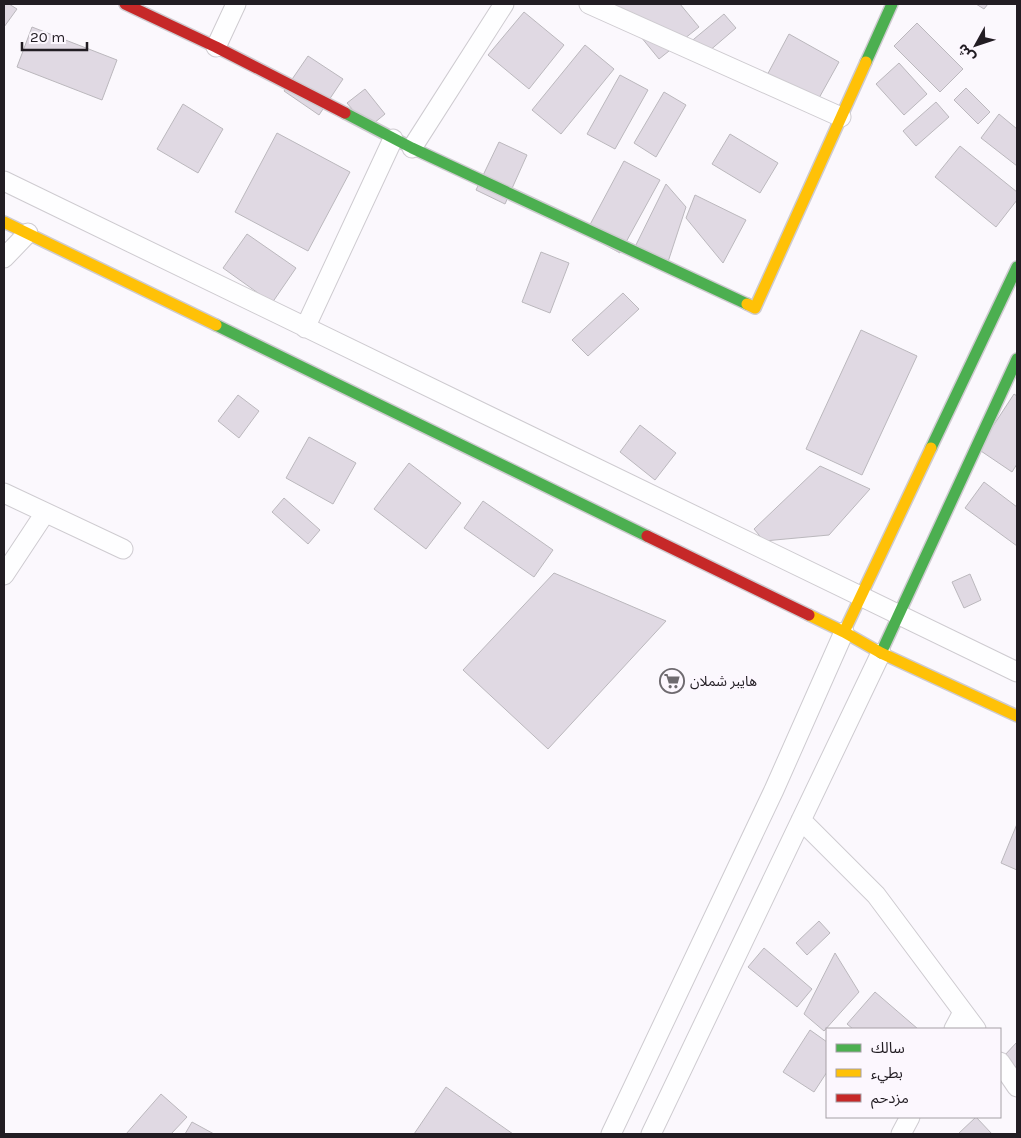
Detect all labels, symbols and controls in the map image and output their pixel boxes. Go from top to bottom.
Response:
scale bar [22,20,88,52]
north arrow [951,20,1001,70]
text: 20 m [30,28,65,46]
text: ش [954,40,979,66]
supermarket icon: هايبر شملان [659,668,685,694]
place label: هايبر شملان [690,673,757,690]
legend [826,1028,1001,1118]
text: سالك [871,1039,905,1057]
text: بطيء [871,1064,903,1084]
text: مزدحم [871,1089,909,1109]

